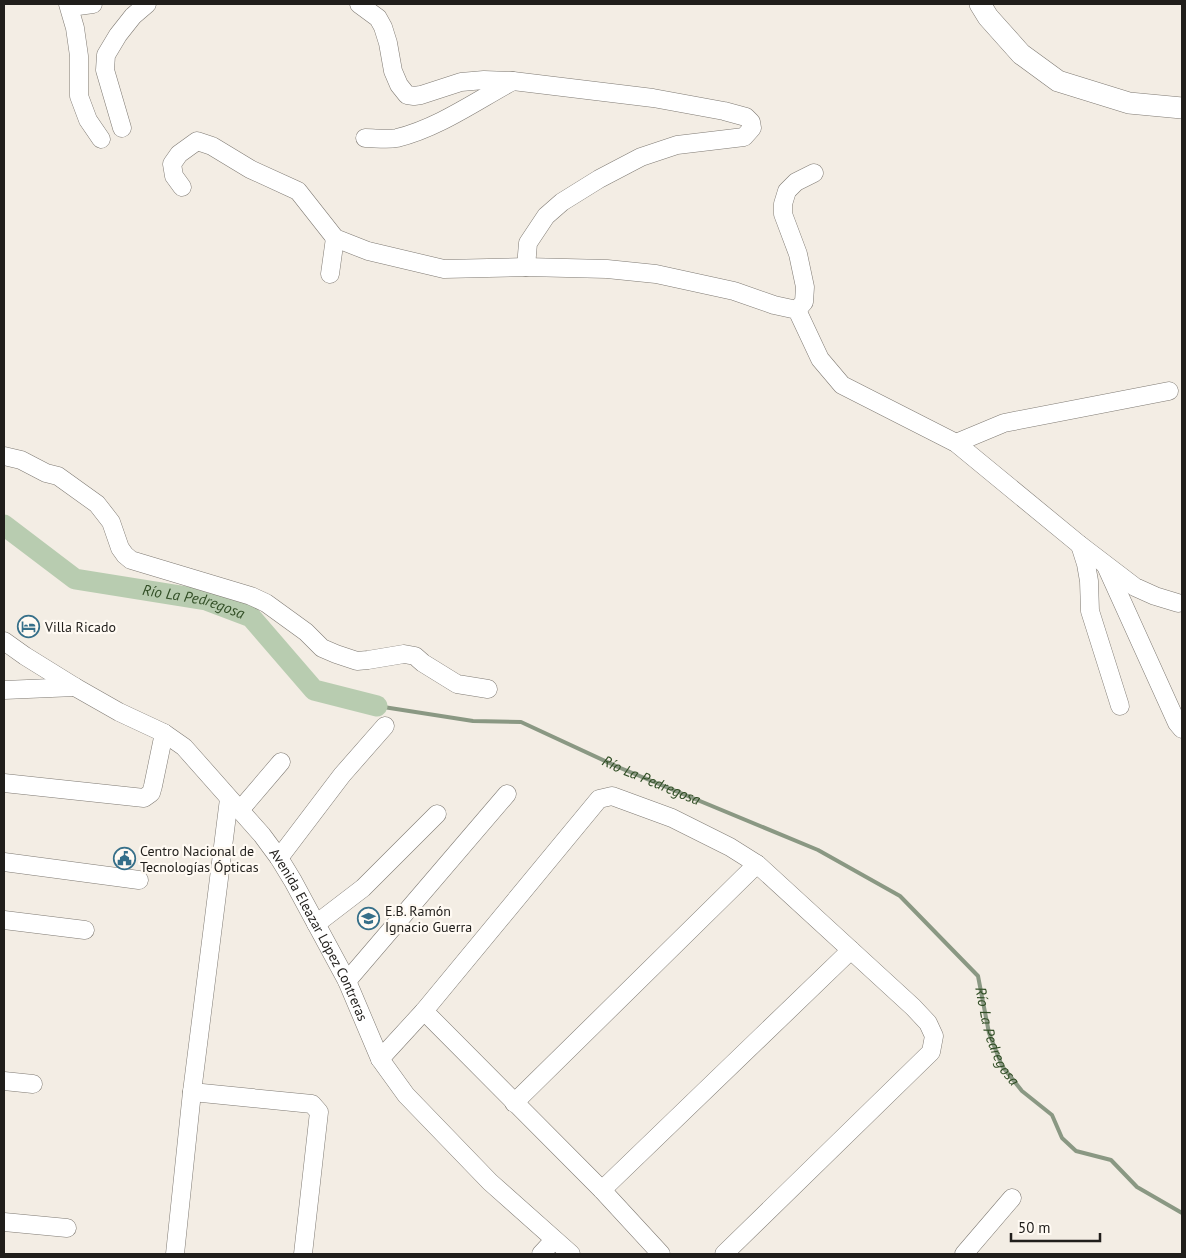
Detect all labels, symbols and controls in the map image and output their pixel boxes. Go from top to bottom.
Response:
water label: Río La Pedregosa [141,580,248,623]
hotel icon: Villa Ricado [17,615,41,639]
place label: Villa Ricado [44,618,116,636]
water label: Río La Pedregosa [599,751,704,809]
place label: Centro Nacional de Tecnologías Ópticas [140,842,259,876]
street label: Avenida Eleazar López Contreras [266,844,372,1024]
public building icon: Centro Nacional de Tecnologías Ópticas [112,847,136,871]
place label: E.B. Ramón Ignacio Guerra [385,902,472,936]
school or university icon: E.B. Ramón Ignacio Guerra [357,907,381,931]
water label: Río La Pedregosa [971,985,1024,1090]
scale bar [1011,1210,1100,1242]
text: 50 m [1018,1218,1051,1237]

